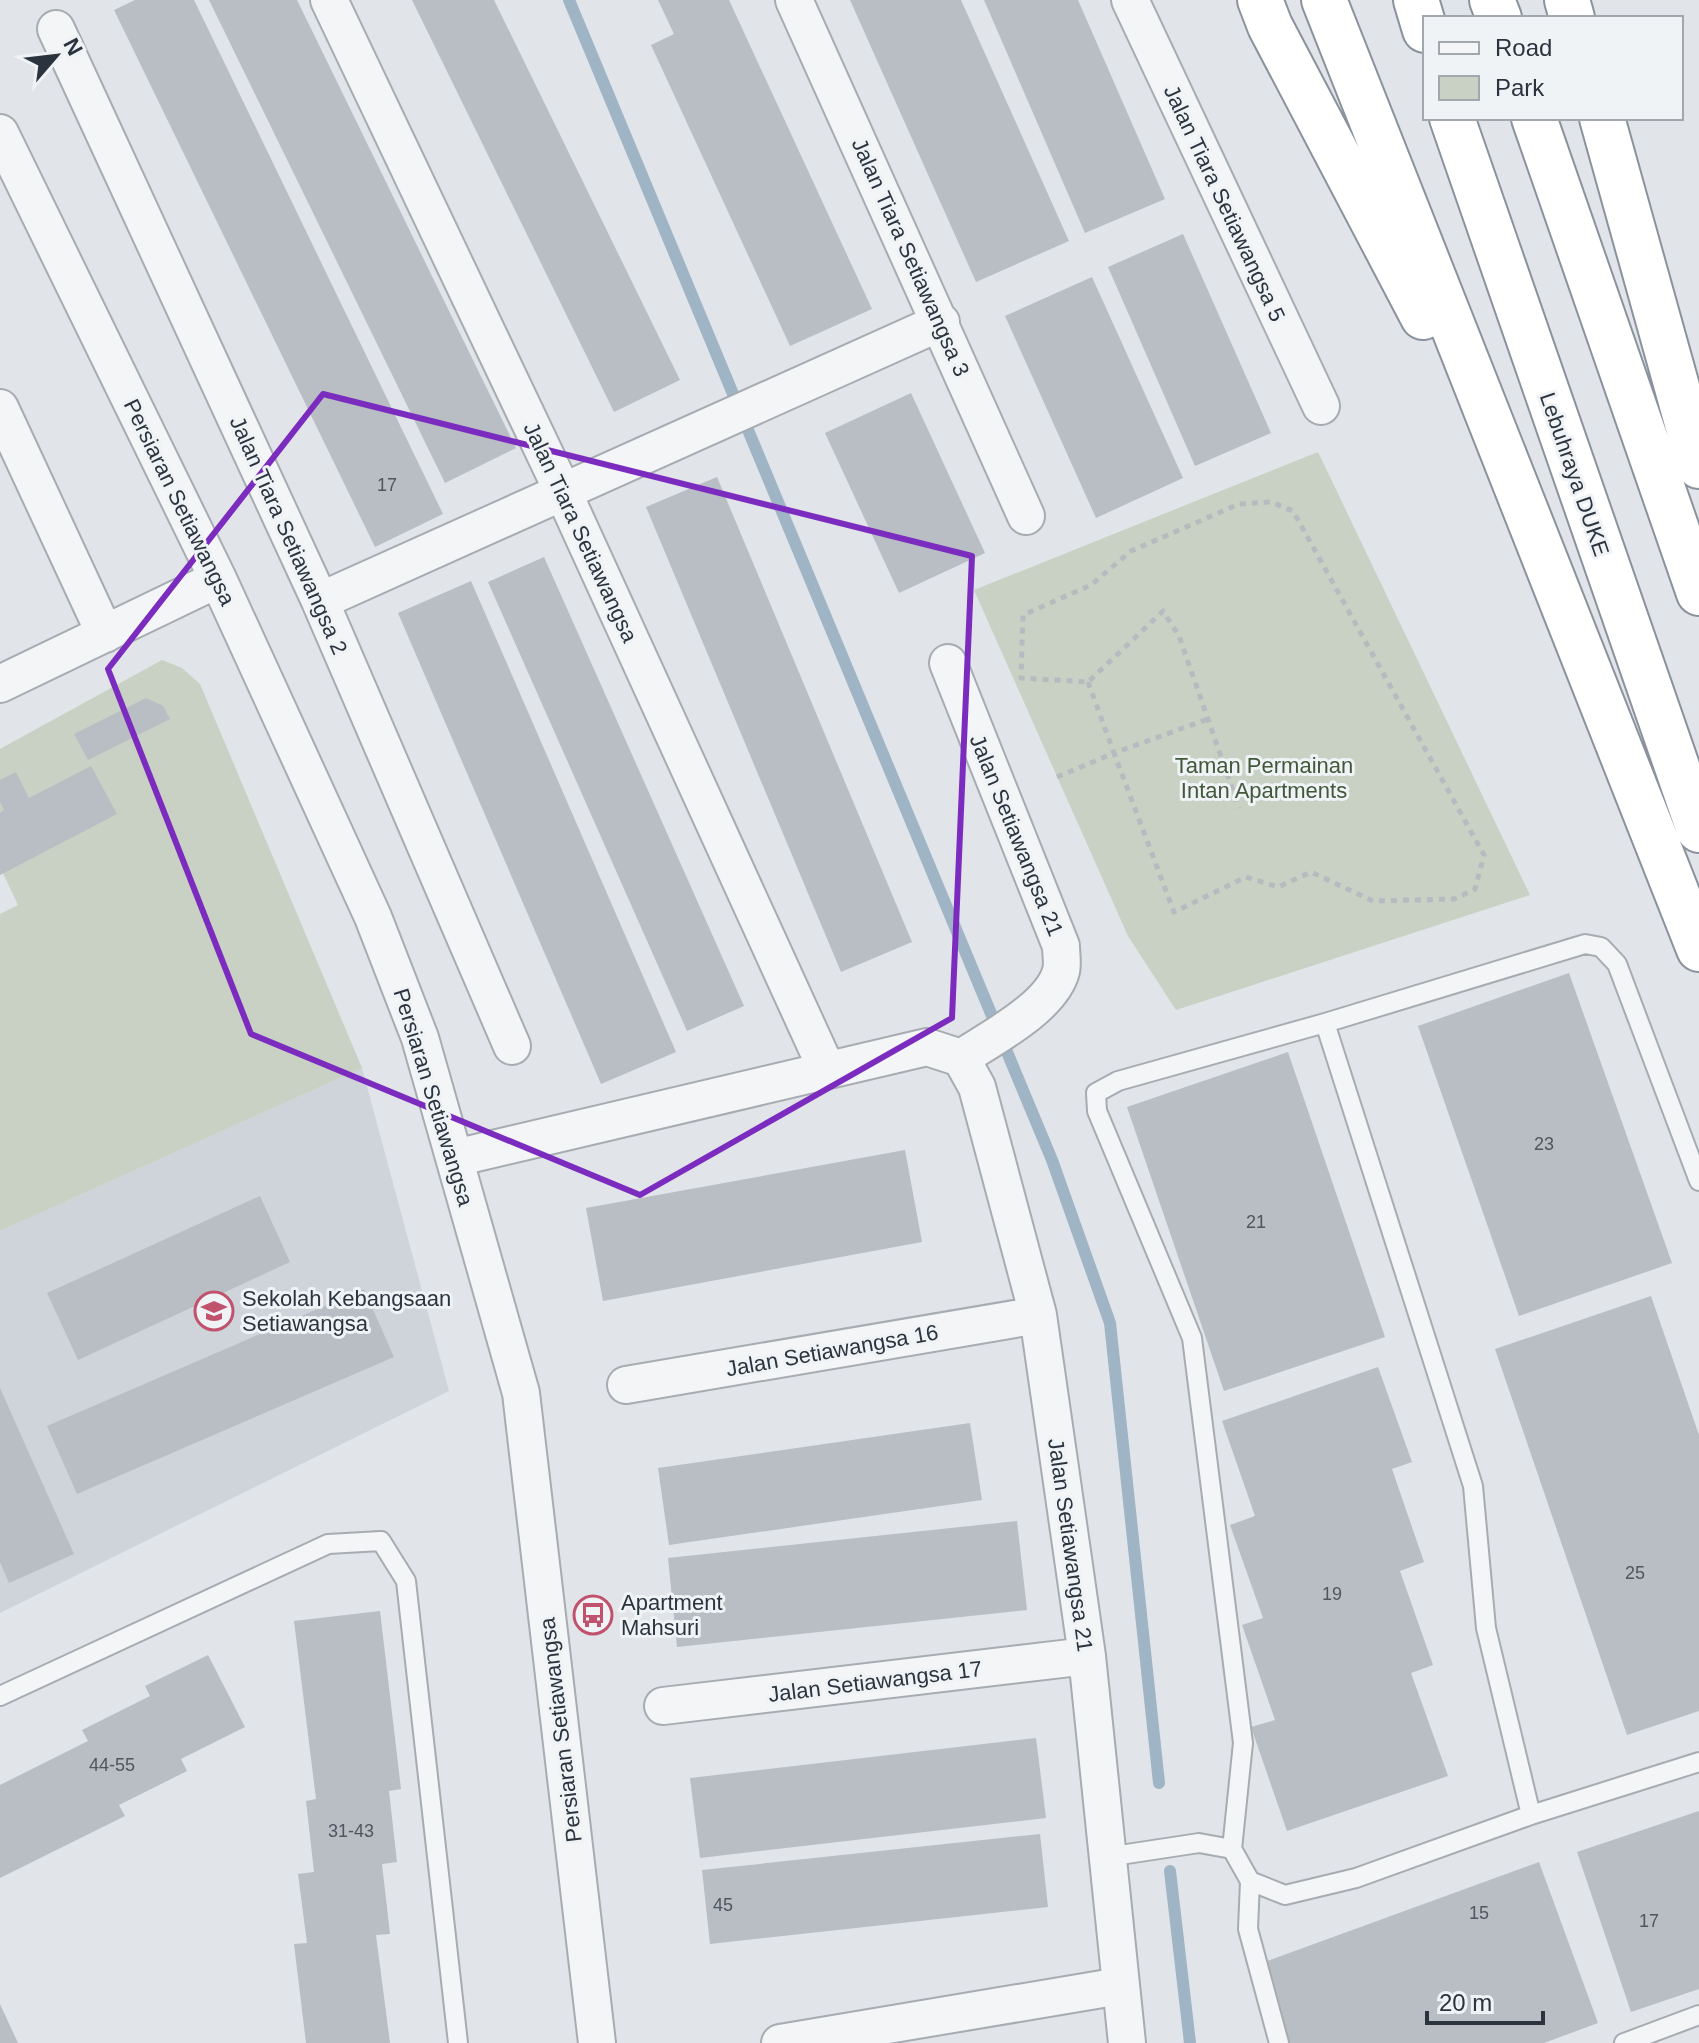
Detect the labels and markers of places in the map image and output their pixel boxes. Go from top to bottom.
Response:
place label: Sekolah Kebangsaan Setiawangsa [242,1286,451,1336]
school or university icon: Sekolah Kebangsaan Setiawangsa [193,1290,235,1332]
place label: Apartment Mahsuri [621,1590,723,1640]
bus stop icon: Apartment Mahsuri [572,1594,614,1636]

